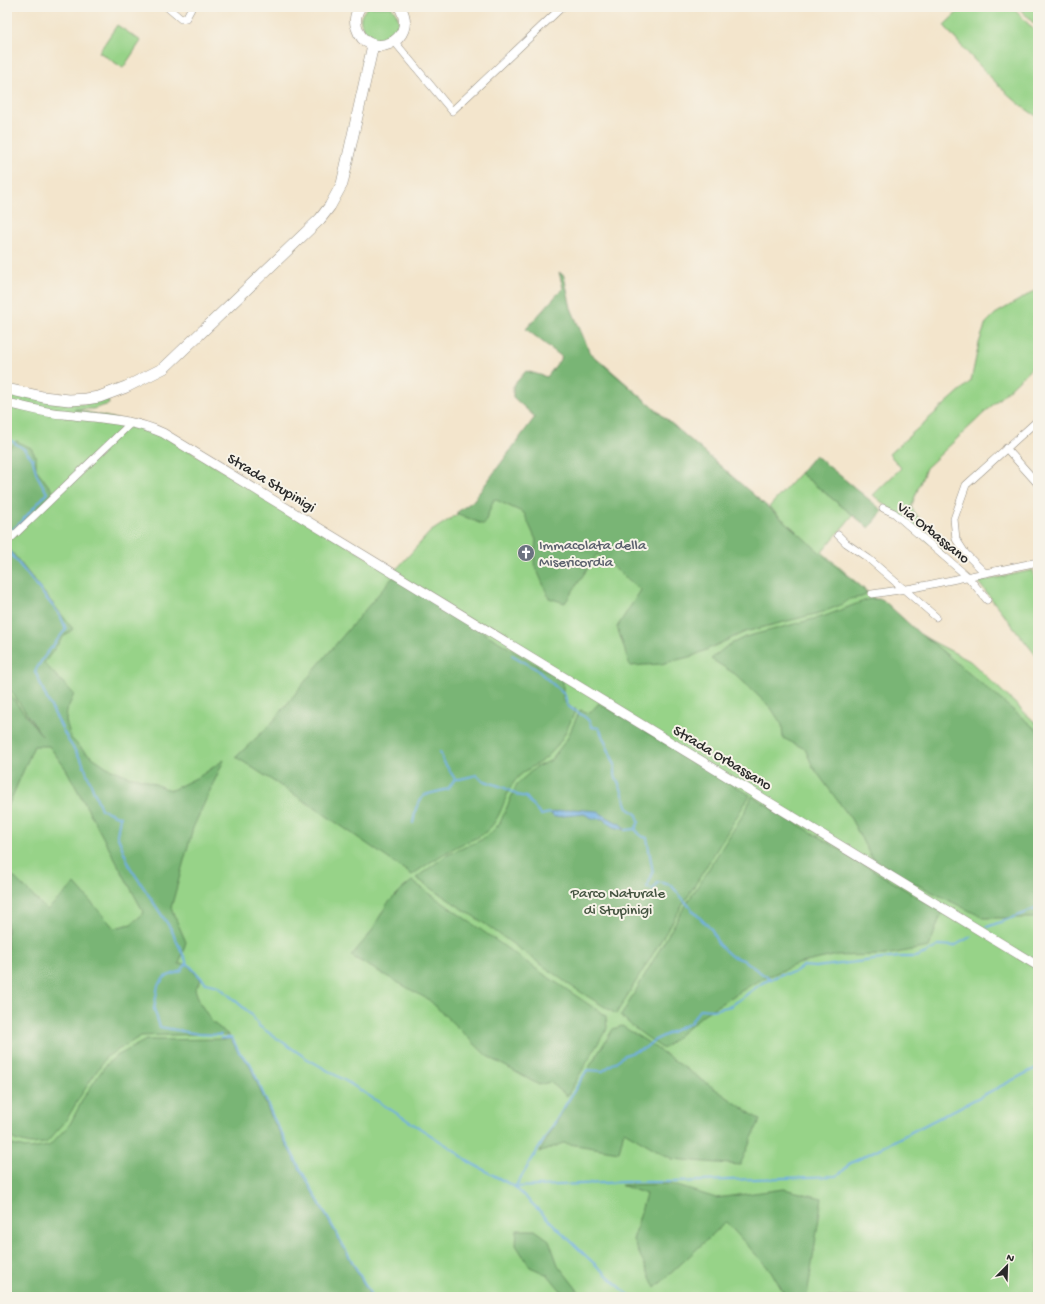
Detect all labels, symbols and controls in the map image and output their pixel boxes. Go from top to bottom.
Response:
street label: Strada Stupinigi [223,450,319,517]
street label: Via Orbassano [892,498,973,568]
place label: Immacolata della Misericordia [539,537,647,572]
church icon: Immacolata della Misericordia [516,543,536,563]
street label: Strada Orbassano [669,722,775,795]
park label: Parco Naturale di Stupinigi [570,885,665,920]
north arrow [987,1246,1027,1286]
text: N [1004,1252,1016,1266]

